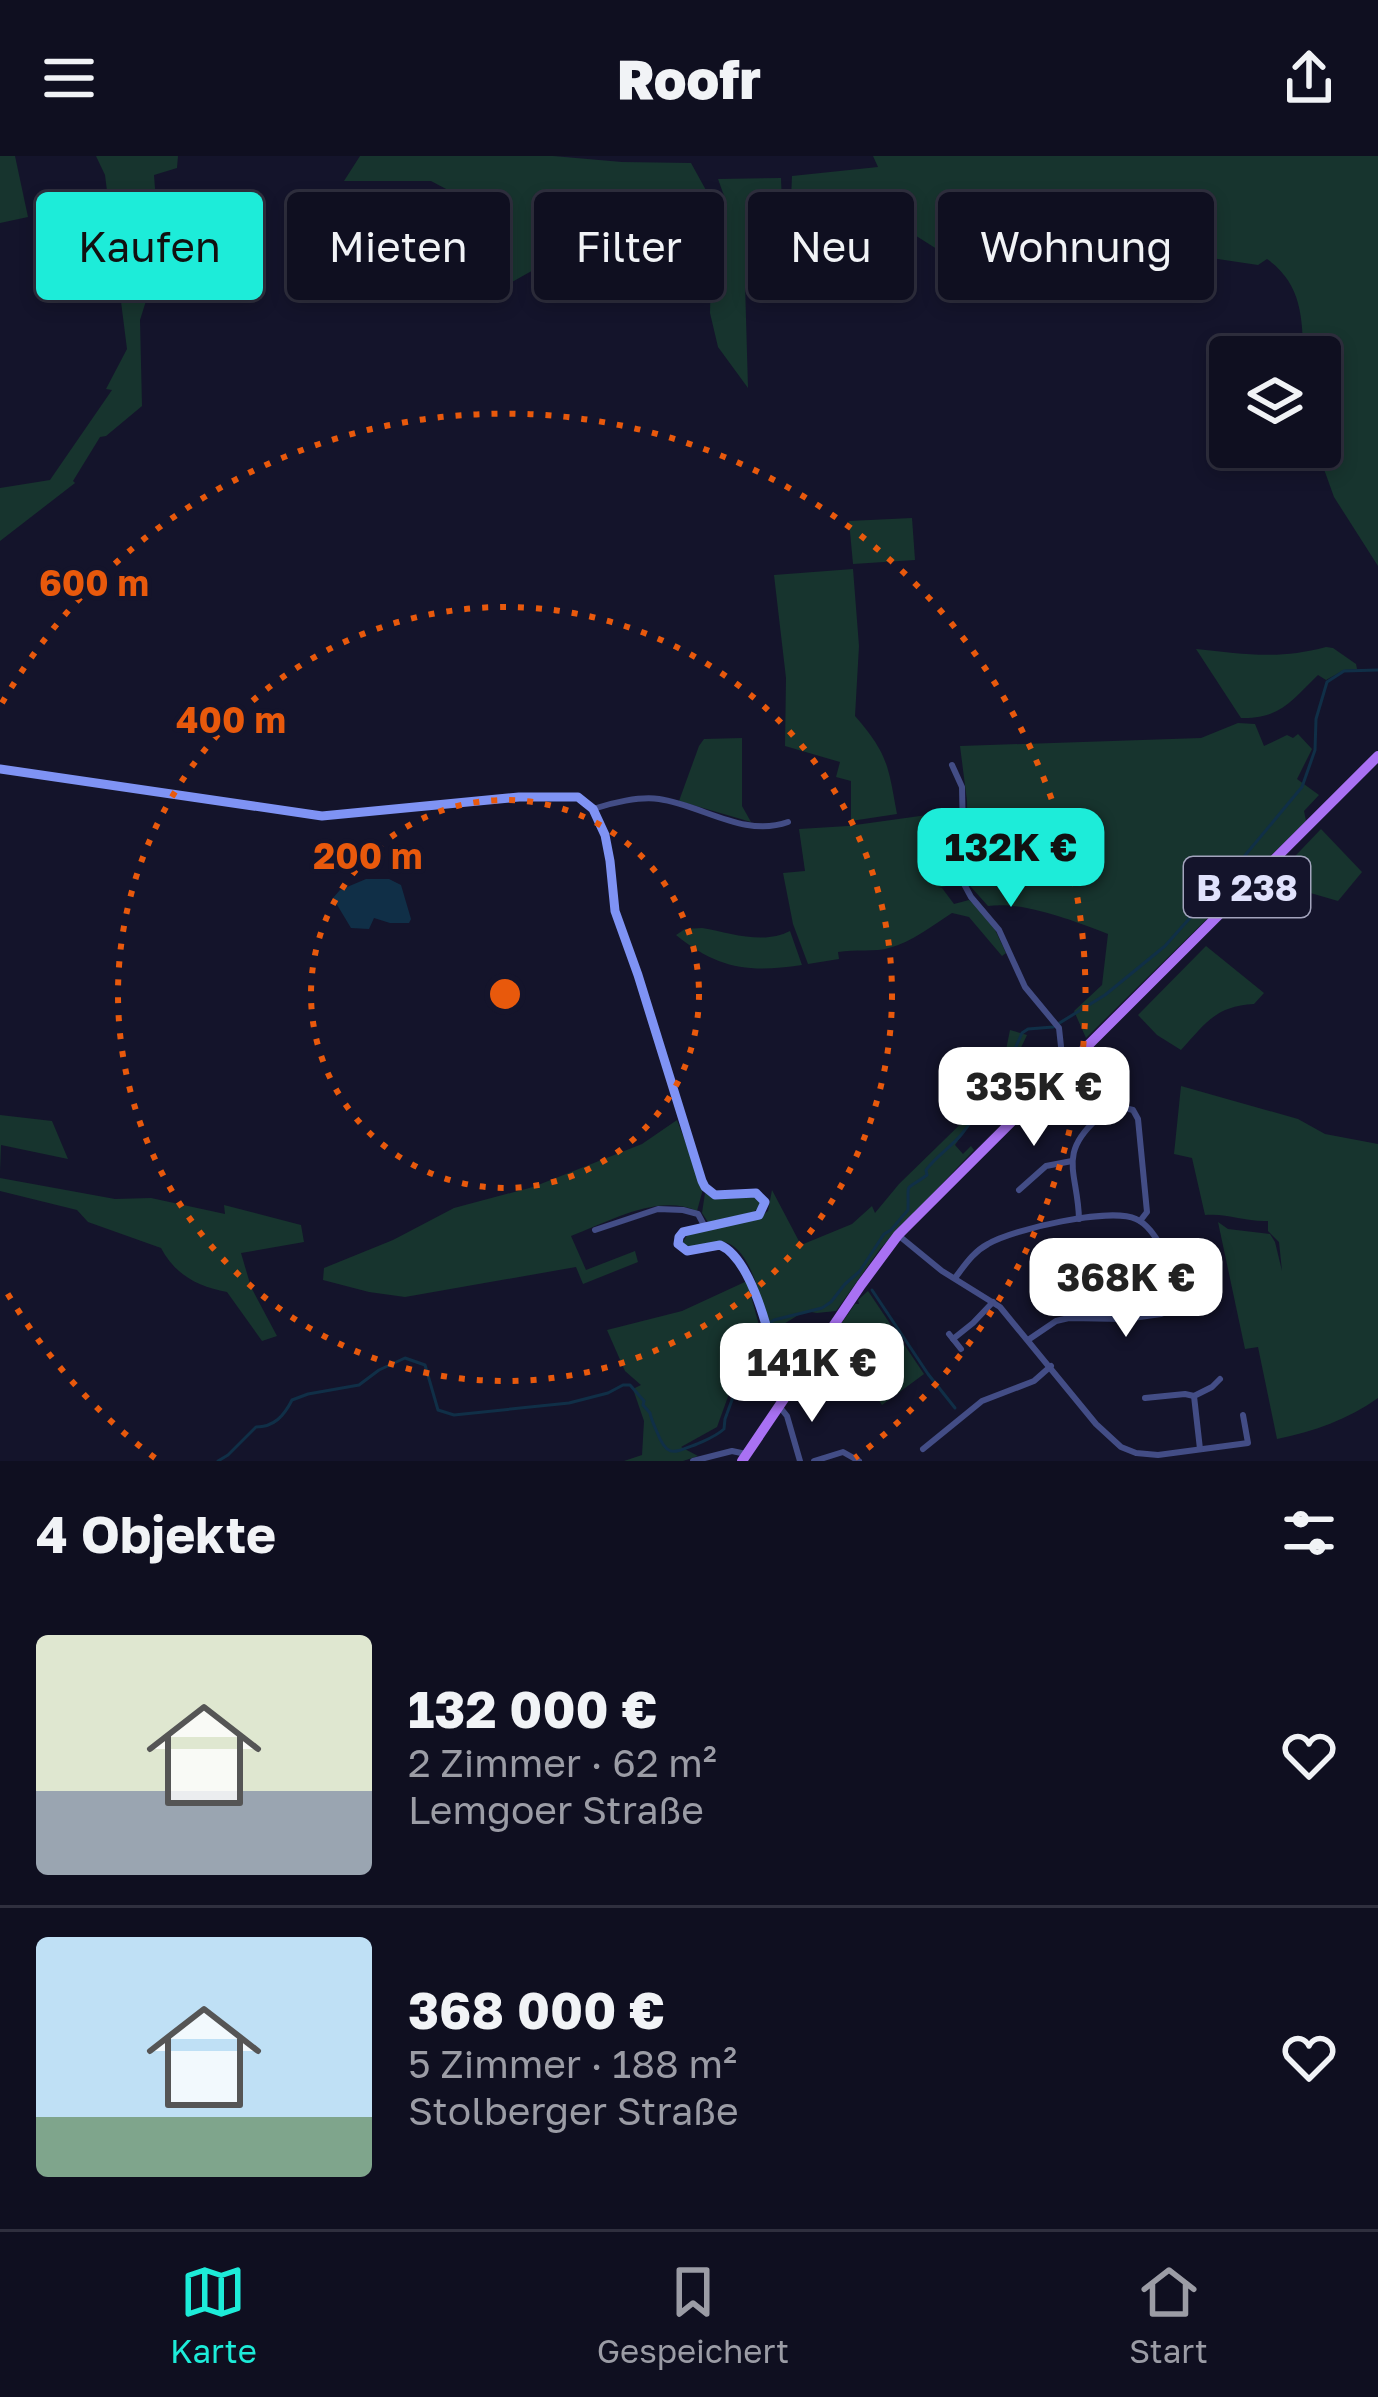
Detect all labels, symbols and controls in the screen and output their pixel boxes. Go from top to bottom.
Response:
icon: menu [36,45,102,111]
icon: share [1276,45,1342,111]
text: Roofr [617,46,761,111]
chip: Kaufen [36,192,263,300]
chip: Mieten [287,192,510,300]
chip: Filter [534,192,724,300]
chip: Neu [748,192,914,300]
chip: Wohnung [938,192,1214,300]
map controls [1209,336,1341,468]
button: layers [1209,336,1341,468]
text: 600 m [39,561,149,604]
text: 400 m [176,698,286,741]
pin: 132K € [913,808,1109,910]
text: 132K € [944,823,1078,870]
text: 200 m [313,834,423,877]
road number: B 238 [1184,857,1310,917]
centre of rings [484,973,526,1015]
pin: 335K € [936,1047,1132,1149]
text: 335K € [966,1062,1102,1109]
pin: 368K € [1028,1238,1224,1340]
text: 368K € [1056,1253,1196,1300]
pin: 141K € [714,1323,910,1425]
text: 141K € [747,1338,877,1385]
icon: filters [1276,1500,1342,1566]
text: 4 Objekte [36,1503,276,1564]
text: 132 000 € [408,1678,657,1739]
icon: home [132,1683,276,1827]
icon: heart [1276,1722,1342,1788]
text: 2 Zimmer · 62 m² [408,1739,717,1786]
text: Lemgoer Straße [408,1786,704,1833]
text: 368 000 € [408,1979,665,2040]
icon: home [132,1985,276,2129]
icon: heart [1276,2024,1342,2090]
text: 5 Zimmer · 188 m² [408,2040,737,2087]
text: Stolberger Straße [408,2087,739,2134]
tab: Karte [170,2259,257,2370]
tab: Gespeichert [597,2259,789,2370]
tab: Start [1129,2259,1208,2370]

